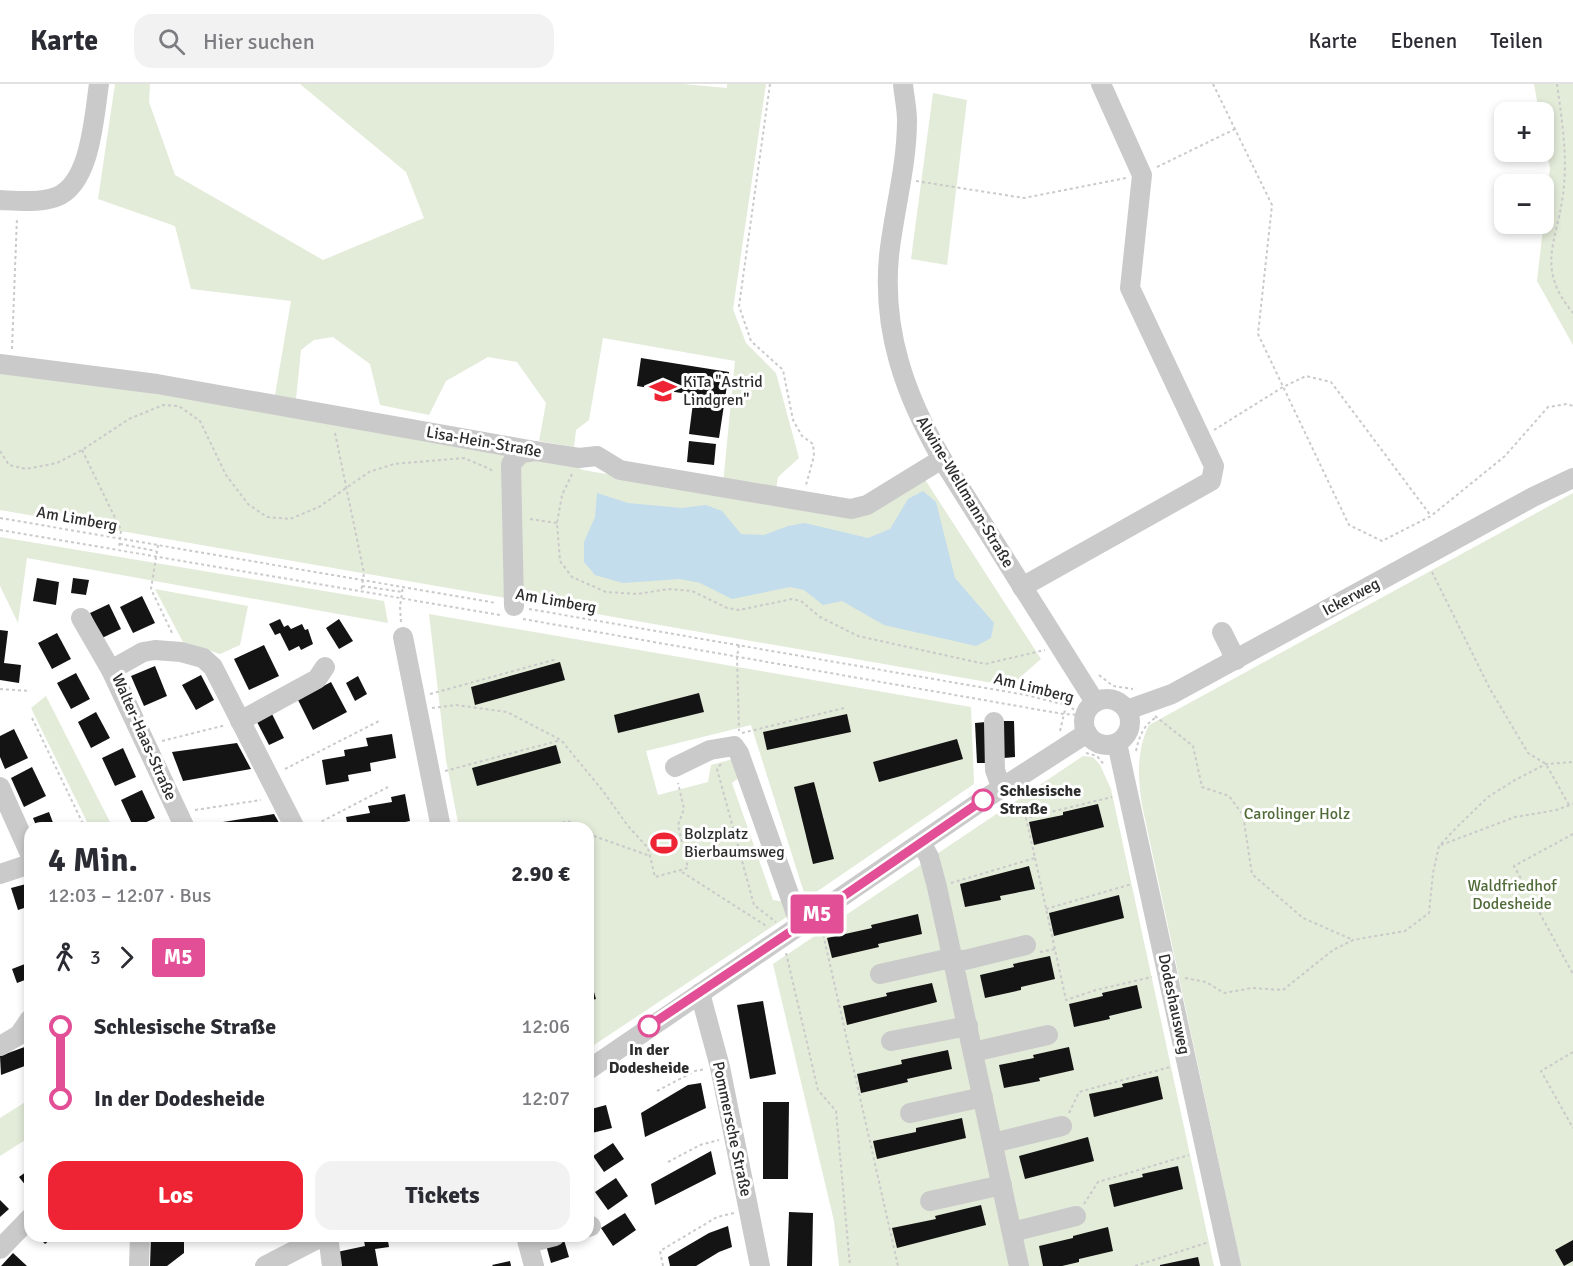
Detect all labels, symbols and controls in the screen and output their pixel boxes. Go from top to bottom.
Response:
search box [134,14,554,68]
text: Karte [30,24,98,58]
icon: search [155,25,188,58]
text: Hier suchen [203,28,315,55]
text: Karte [1308,28,1357,54]
text: Ebenen [1390,28,1457,54]
text: Teilen [1490,28,1543,54]
map controls [1494,102,1554,234]
button: + [1494,102,1554,162]
button: − [1494,174,1554,234]
place label: KiTa "Astrid Lindgren" [683,372,763,410]
school or university icon: KiTa "Astrid Lindgren" [648,376,678,406]
street label: Alwine-Wellmann-Straße [912,413,1018,571]
street label: Lisa-Hein-Straße [425,422,543,462]
street label: Am Limberg [35,502,119,536]
street label: Ickerweg [1319,574,1383,620]
street label: Am Limberg [514,584,598,618]
street label: Am Limberg [992,668,1076,708]
street label: Walter-Haas-Straße [107,671,181,803]
place label: Schlesische Straße [1000,781,1081,819]
marker: Schlesische Straße [972,789,994,811]
park label: Carolinger Holz [1244,804,1350,824]
place label: Bolzplatz Bierbaumsweg [684,824,785,862]
sports icon: Bolzplatz Bierbaumsweg [649,828,679,858]
text: 4 Min. [48,840,138,881]
text: 2.90 € [511,860,570,887]
park label: Waldfriedhof Dodesheide [1467,876,1557,914]
text: 12:03 – 12:07 · Bus [48,883,211,908]
line badge: M5 [790,894,844,934]
text: M5 [803,901,831,927]
icon: walk [48,941,81,974]
icon: forward [110,941,143,974]
text: M5 [164,944,193,970]
text: 3 [90,945,101,970]
street label: Dodeshausweg [1154,952,1194,1056]
text: Schlesische Straße [94,1013,276,1040]
text: 12:06 [521,1014,570,1039]
marker: In der Dodesheide [638,1015,660,1037]
place label: In der Dodesheide [609,1040,689,1078]
street label: Pommersche Straße [708,1060,756,1198]
text: In der Dodesheide [94,1085,265,1112]
text: 12:07 [521,1086,570,1111]
button: Los [48,1161,303,1230]
button: Tickets [315,1161,570,1230]

